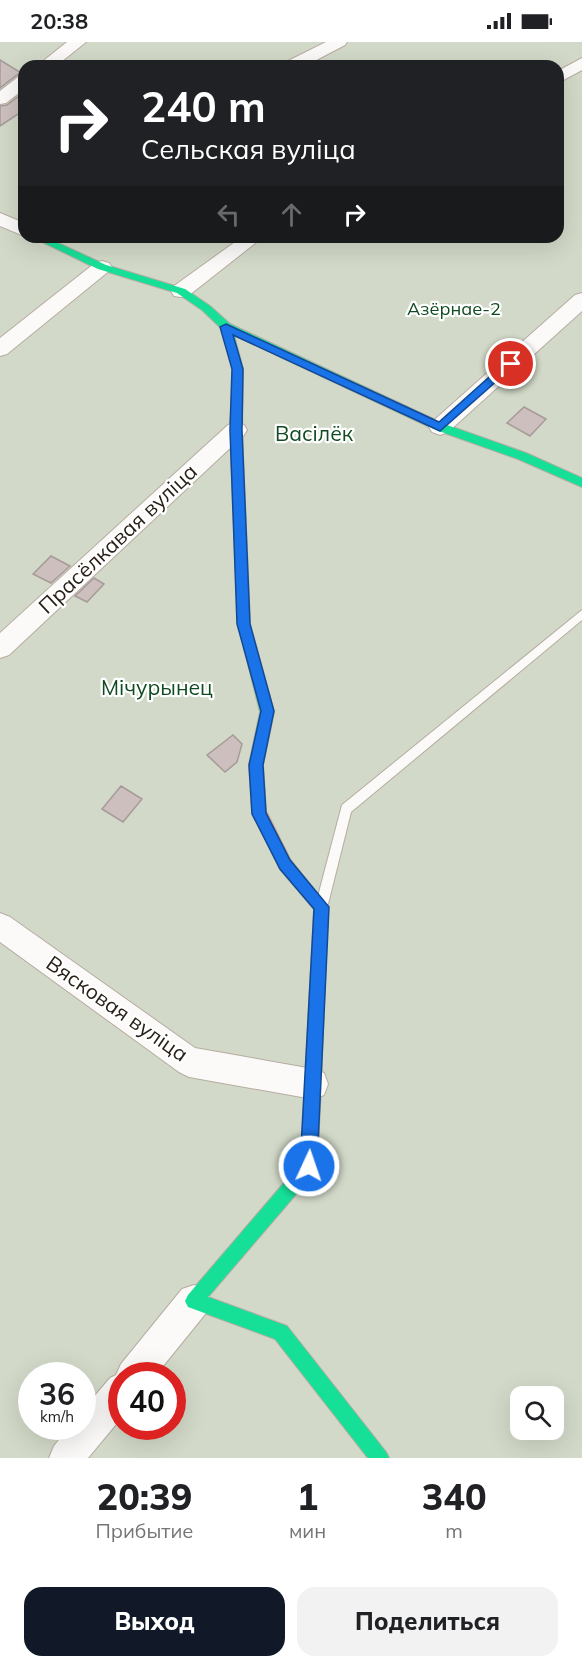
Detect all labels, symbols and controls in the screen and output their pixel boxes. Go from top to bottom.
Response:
text: 20:38 [30,7,88,35]
text: 240 m [141,80,266,133]
icon: right [42,84,120,162]
text: Сельская вуліца [141,132,356,166]
icon: left [212,198,245,231]
icon: ahead [275,198,308,231]
icon: right [338,198,371,231]
park label: Азёрнае-2 [407,297,501,320]
pin [485,338,536,389]
icon: arrive [494,347,527,380]
park label: Васілёк [275,420,354,446]
street label: Прасёлкавая вуліца [33,458,202,619]
park label: Мічурынец [101,674,213,700]
street label: Вясковая вуліца [42,950,193,1067]
position arrow [277,1134,341,1198]
speed limit sign: 40 [108,1362,186,1440]
text: 36 [39,1375,75,1413]
map controls [510,1386,564,1440]
button: search [510,1386,564,1440]
text: km/h [40,1407,74,1426]
text: 20:39 [97,1474,192,1519]
text: 1 [297,1474,318,1519]
text: 340 [422,1474,487,1519]
text: Прибытие [95,1518,193,1543]
text: мин [289,1518,326,1543]
text: m [445,1518,463,1543]
button: Выход [24,1587,285,1656]
button: Поделиться [297,1587,558,1656]

